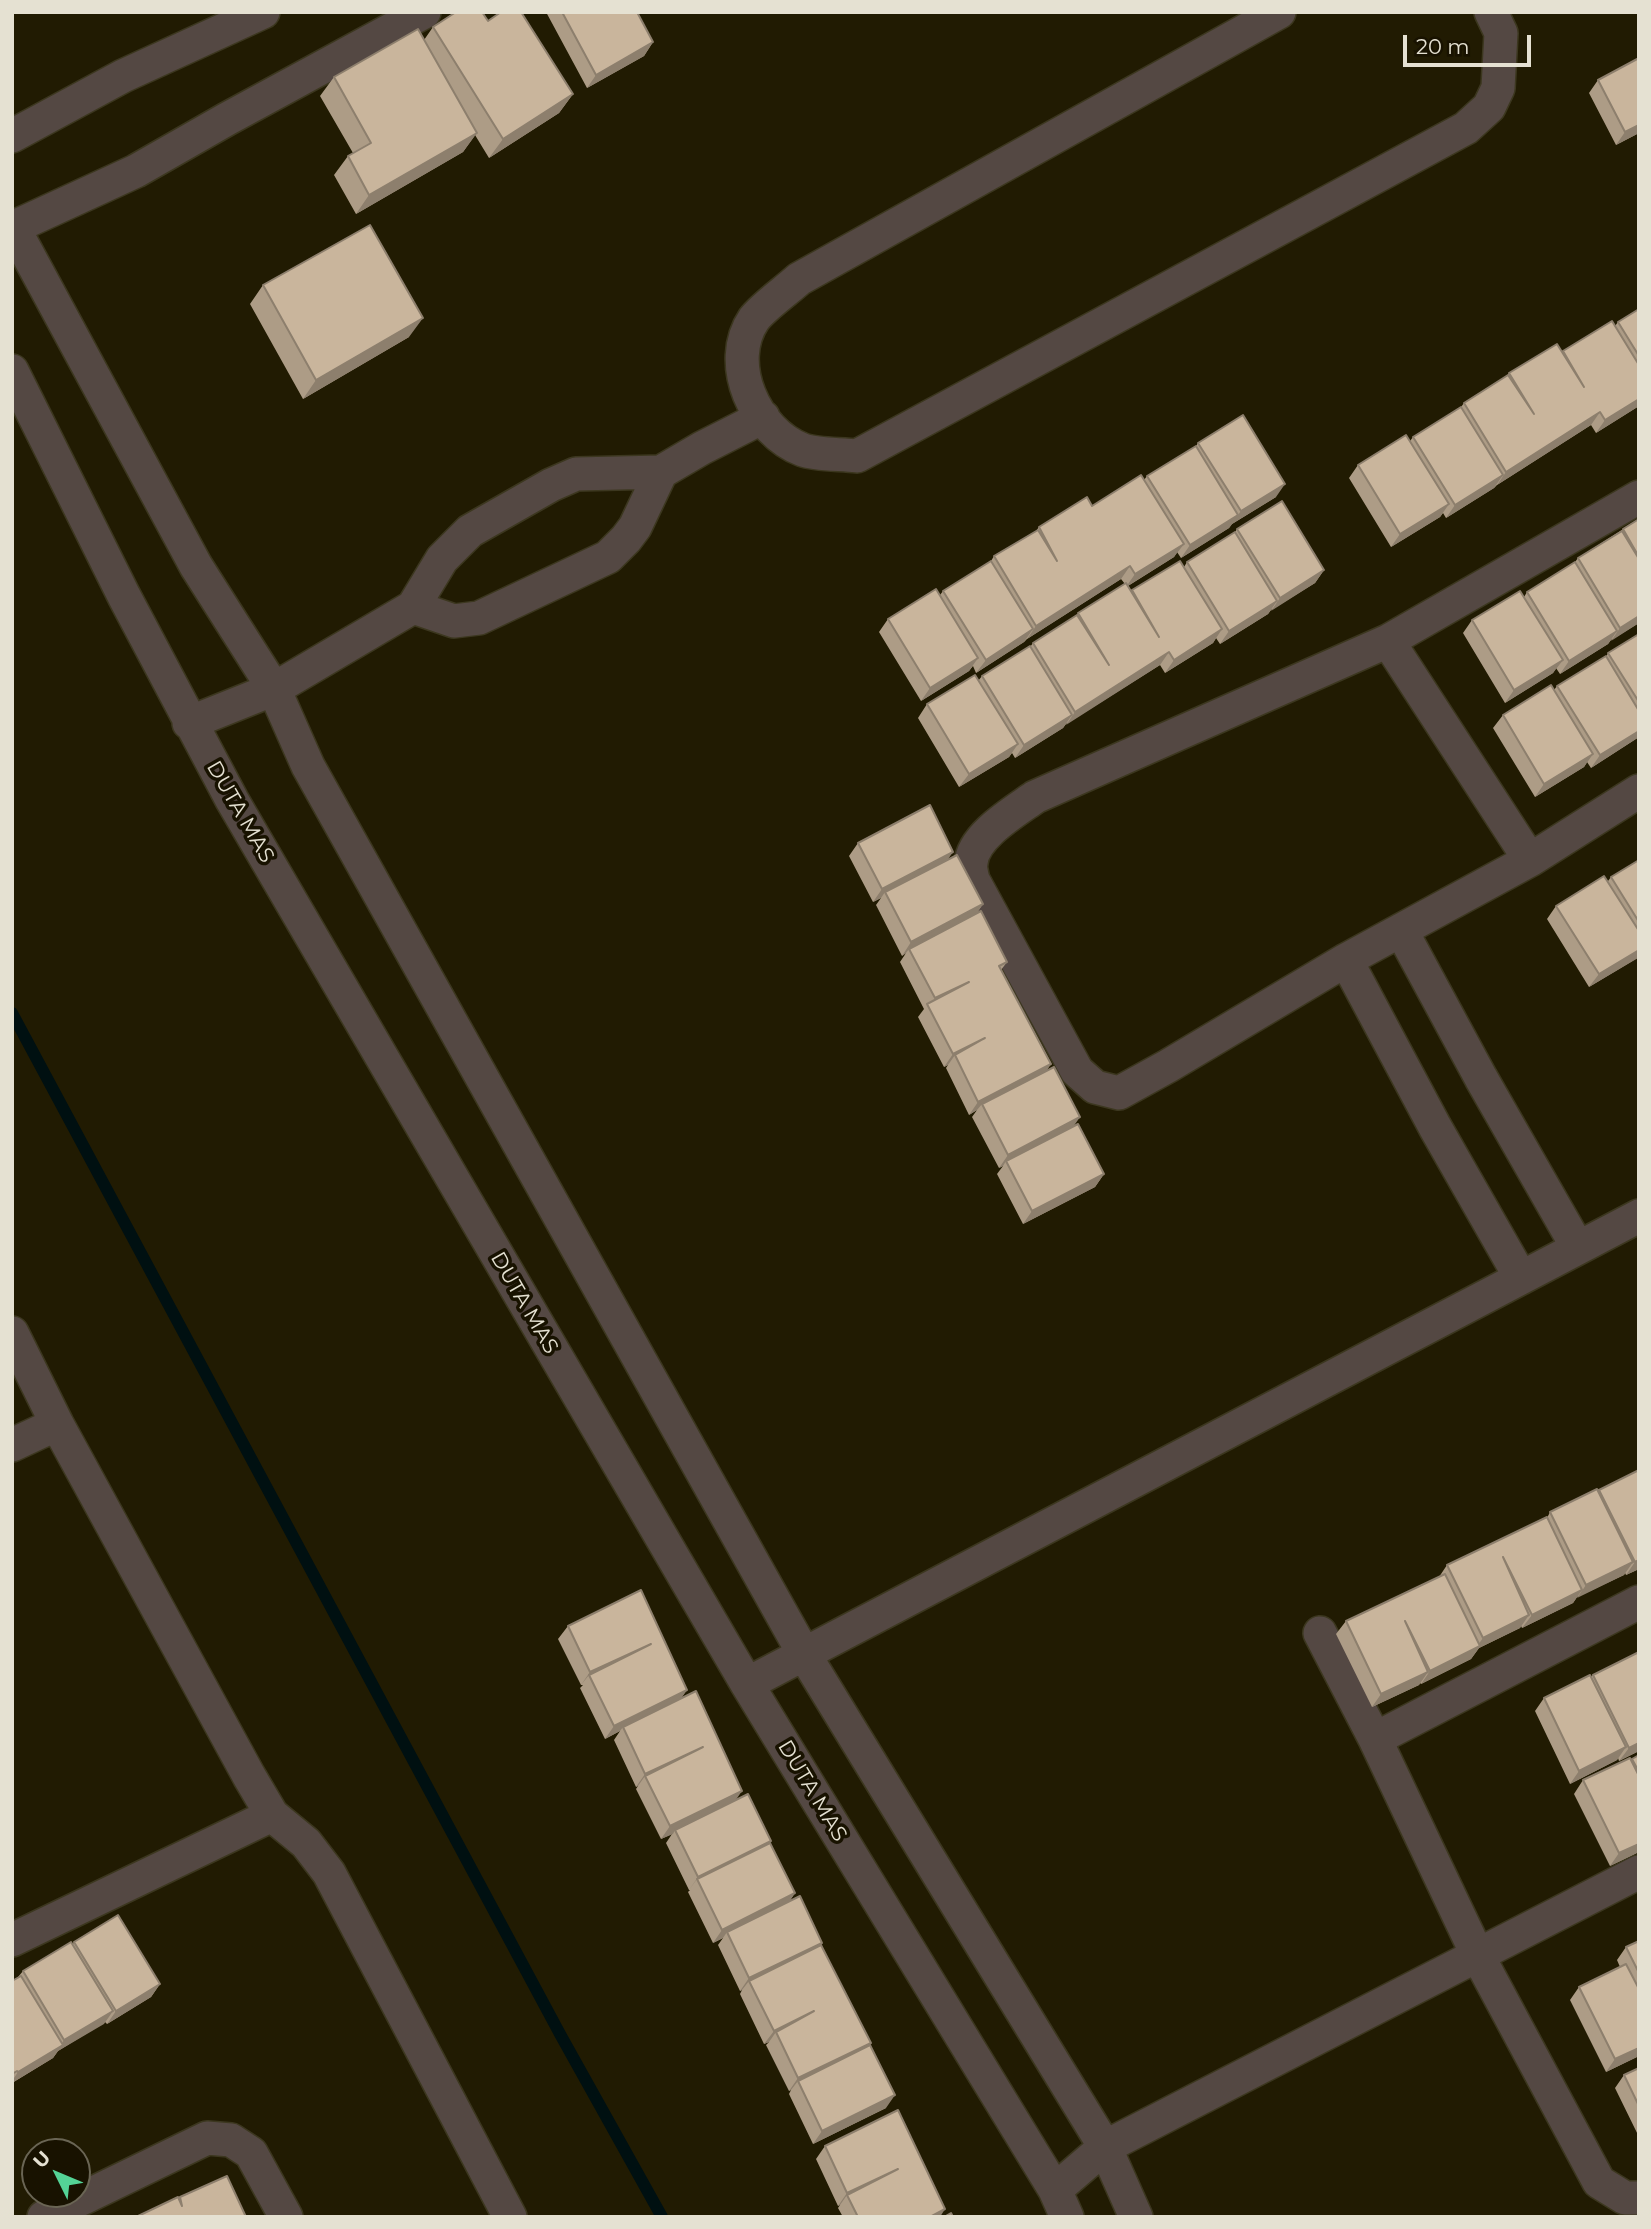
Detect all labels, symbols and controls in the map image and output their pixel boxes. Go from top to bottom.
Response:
scale bar [1406,21,1534,65]
text: 20 m [1416,34,1470,59]
street label: DUTA MAS [201,757,279,867]
street label: DUTA MAS [485,1248,563,1358]
street label: DUTA MAS [772,1736,852,1846]
north arrow [21,2138,91,2208]
text: U [28,2146,55,2173]

